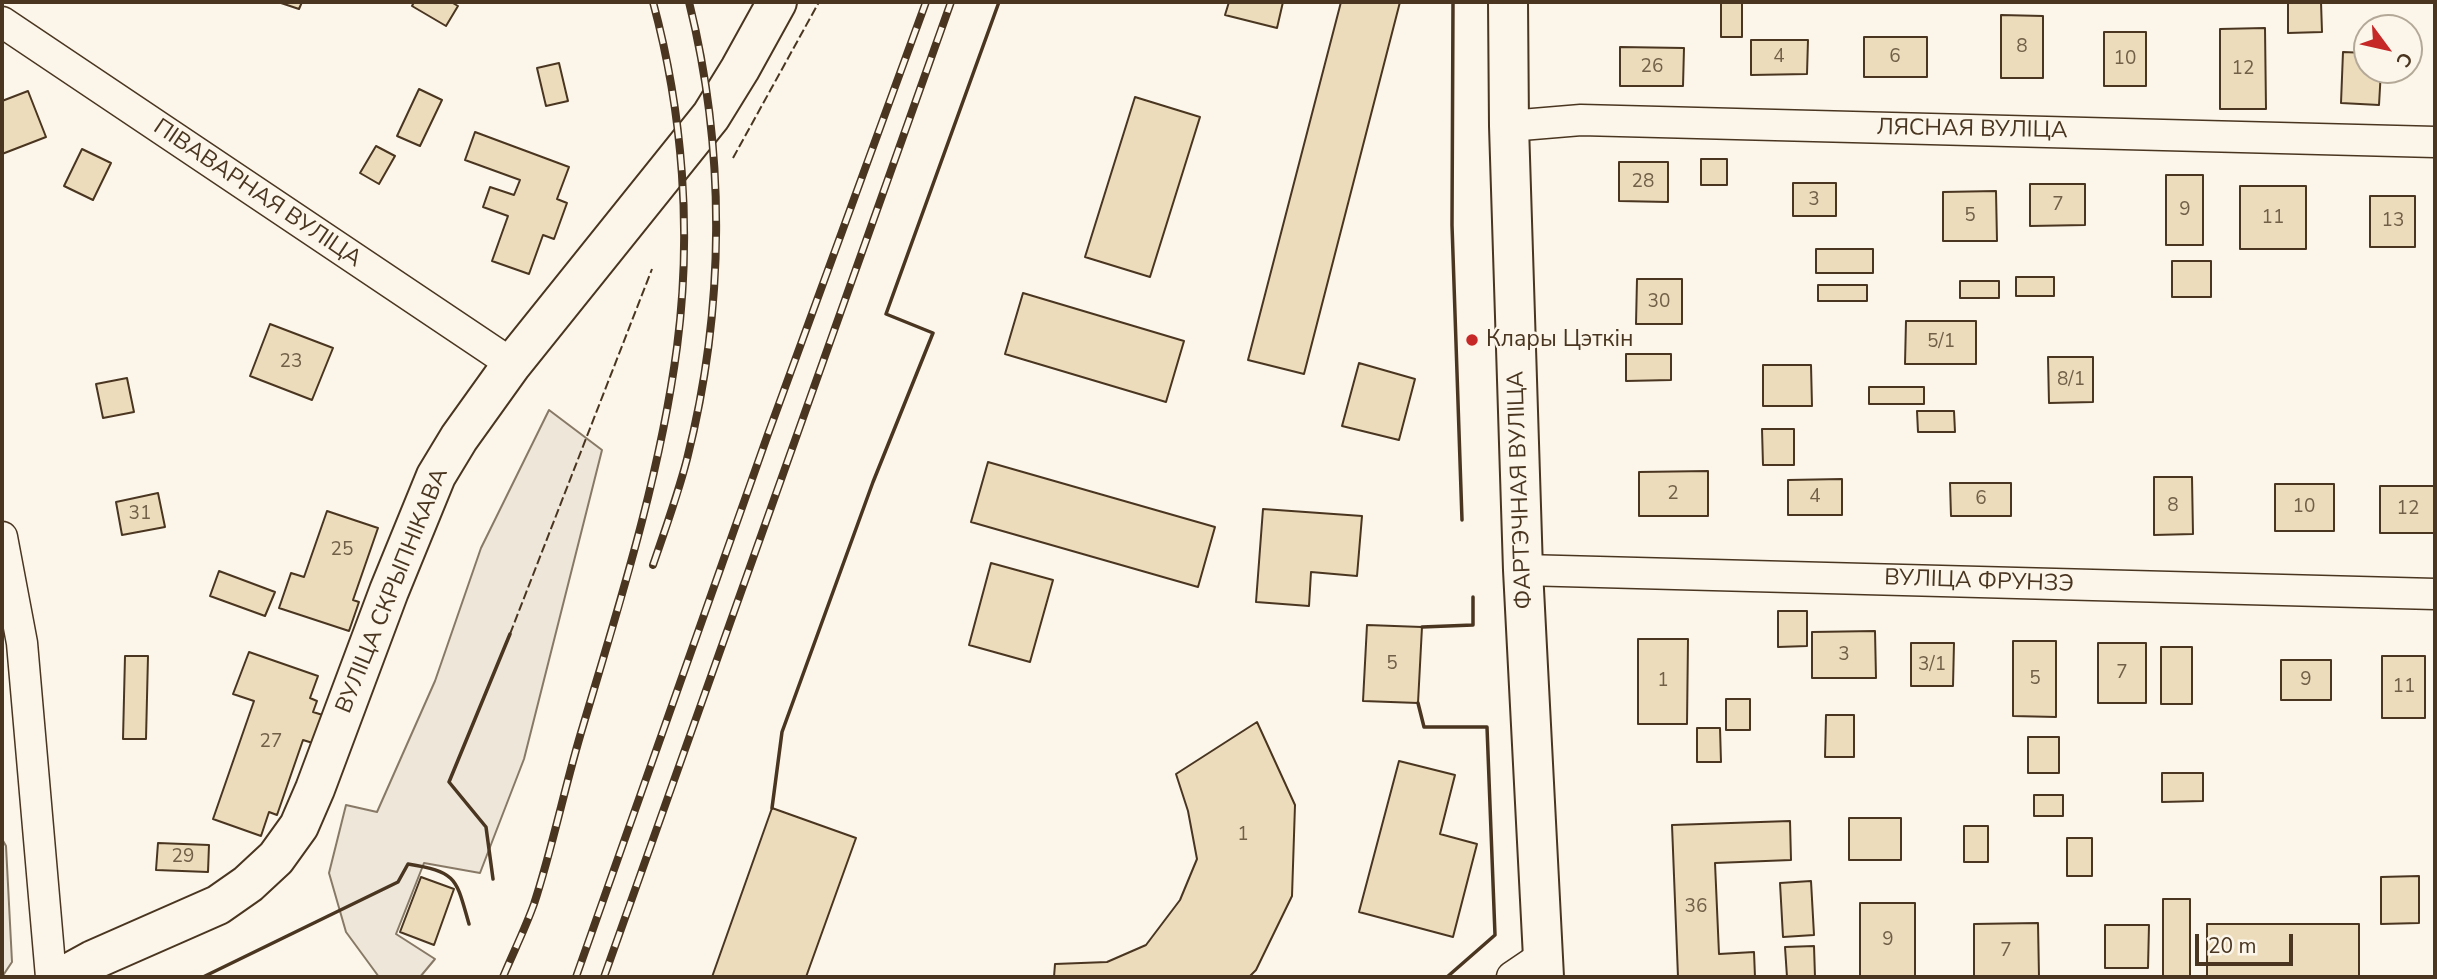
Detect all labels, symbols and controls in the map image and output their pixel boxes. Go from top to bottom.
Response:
north arrow [2353,14,2423,84]
house number: 8 [2016,36,2028,58]
house number: 4 [1773,46,1785,68]
house number: 6 [1889,46,1901,68]
text: С [2390,47,2418,72]
house number: 10 [2114,48,2136,70]
house number: 26 [1641,56,1663,78]
house number: 12 [2232,58,2254,80]
street label: ПІВАВАРНАЯ ВУЛІЦА [148,114,366,274]
street label: ЛЯСНАЯ ВУЛІЦА [1876,115,2068,145]
house number: 28 [1632,171,1654,193]
house number: 3 [1808,189,1820,211]
house number: 7 [2052,194,2064,216]
house number: 9 [2179,199,2191,221]
house number: 5 [1964,205,1976,227]
house number: 11 [2262,207,2284,229]
house number: 13 [2382,210,2404,232]
house number: 30 [1648,291,1670,313]
place label: Клары Цэткін [1486,326,1634,354]
house number: 5/1 [1927,331,1955,353]
marker: Клары Цэткін [1464,332,1480,348]
house number: 23 [280,351,302,373]
house number: 8/1 [2057,369,2085,391]
street label: ФАРТЭЧНАЯ ВУЛІЦА [1503,370,1539,610]
street label: ВУЛІЦА СКРЫПНІКАВА [331,464,455,718]
house number: 2 [1667,483,1679,505]
house number: 4 [1809,486,1821,508]
house number: 6 [1975,488,1987,510]
house number: 8 [2167,495,2179,517]
house number: 10 [2293,496,2315,518]
house number: 12 [2397,498,2419,520]
house number: 31 [129,503,151,525]
house number: 25 [331,539,353,561]
street label: ВУЛІЦА ФРУНЗЭ [1884,565,2074,599]
house number: 3 [1838,644,1850,666]
house number: 5 [1386,653,1398,675]
house number: 3/1 [1918,654,1946,676]
house number: 7 [2116,662,2128,684]
house number: 5 [2029,668,2041,690]
house number: 9 [2300,669,2312,691]
house number: 1 [1657,670,1669,692]
house number: 11 [2393,676,2415,698]
house number: 27 [260,731,282,753]
house number: 1 [1237,824,1249,846]
house number: 29 [172,846,194,868]
house number: 36 [1685,896,1707,918]
scale bar [2199,920,2297,964]
house number: 9 [1882,929,1894,951]
text: 20 m [2208,932,2257,960]
house number: 7 [2000,940,2012,962]

